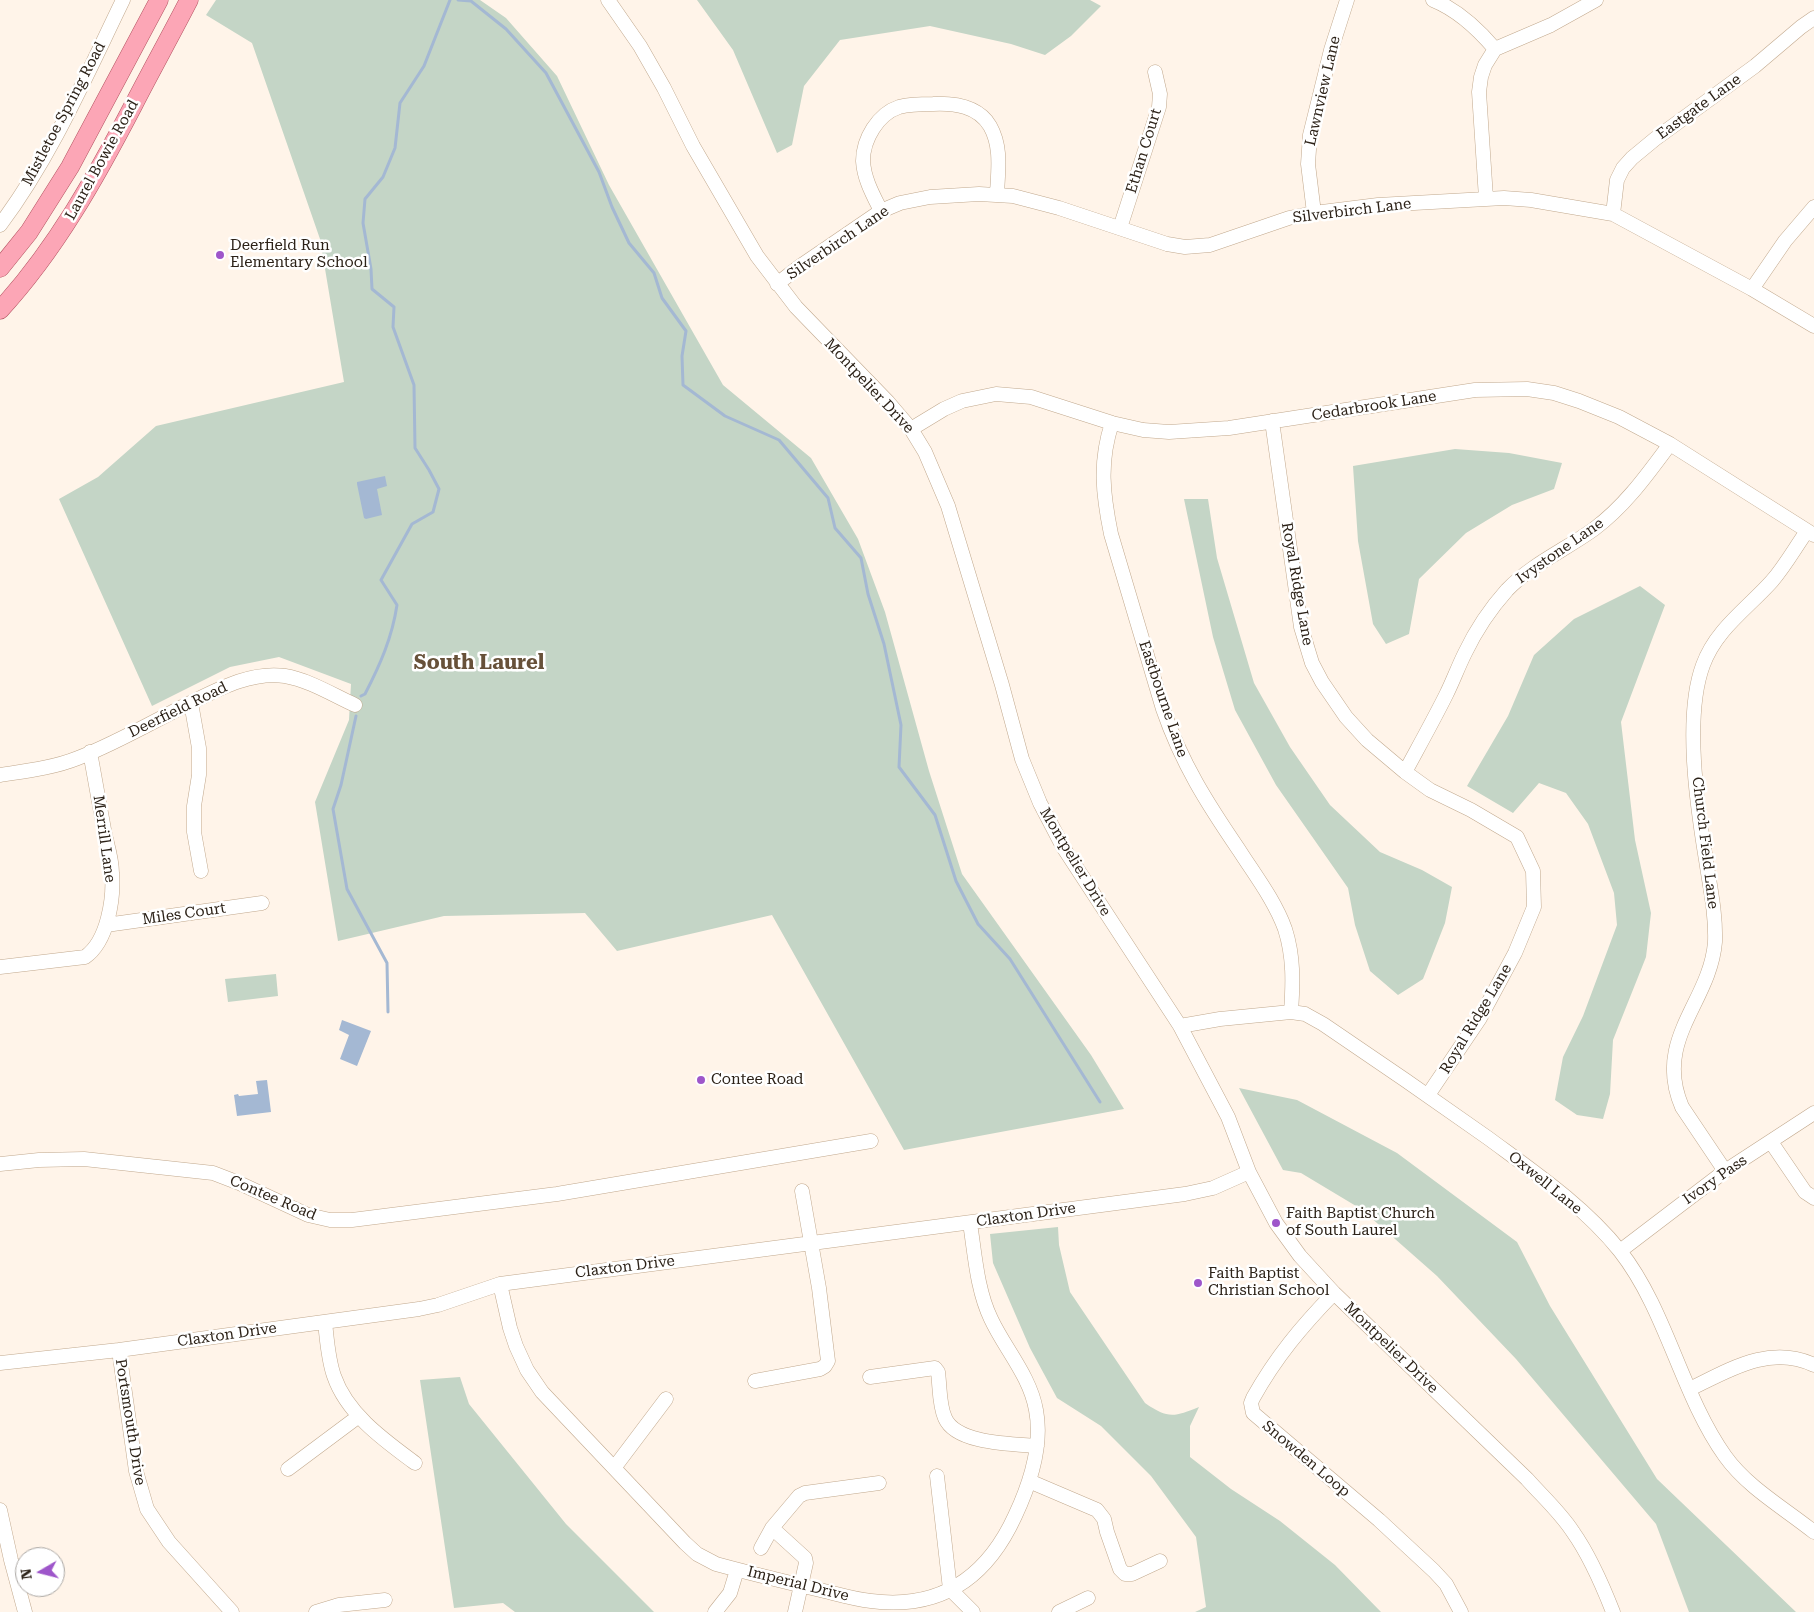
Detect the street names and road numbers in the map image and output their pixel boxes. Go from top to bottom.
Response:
street label: Lawnview Lane [1302,34,1344,148]
street label: Mistletoe Spring Road [18,39,110,189]
street label: Eastgate Lane [1653,70,1745,144]
street label: Laurel Bowie Road [62,97,142,223]
street label: Ethan Court [1123,106,1165,196]
street label: Silverbirch Lane [1292,195,1412,227]
street label: Silverbirch Lane [783,202,893,284]
street label: Montpelier Drive [820,335,918,437]
street label: Cedarbrook Lane [1310,387,1438,425]
street label: Ivystone Lane [1513,514,1607,588]
street label: Royal Ridge Lane [1277,521,1317,647]
street label: Eastbourne Lane [1135,638,1191,760]
street label: Deerfield Road [126,678,230,742]
street label: Church Field Lane [1688,776,1722,910]
street label: Merrill Lane [89,794,119,884]
street label: Montpelier Drive [1036,805,1114,919]
street label: Miles Court [141,899,227,929]
street label: Royal Ridge Lane [1436,961,1516,1077]
street label: Oxwell Lane [1505,1148,1585,1218]
street label: Ivory Pass [1680,1151,1750,1209]
street label: Contee Road [227,1172,319,1224]
street label: Claxton Drive [975,1199,1077,1231]
street label: Claxton Drive [574,1252,676,1282]
street label: Montpelier Drive [1340,1299,1442,1397]
street label: Claxton Drive [176,1319,278,1351]
street label: Portsmouth Drive [111,1357,149,1487]
street label: Snowden Loop [1258,1417,1354,1501]
street label: Imperial Drive [745,1563,851,1605]

